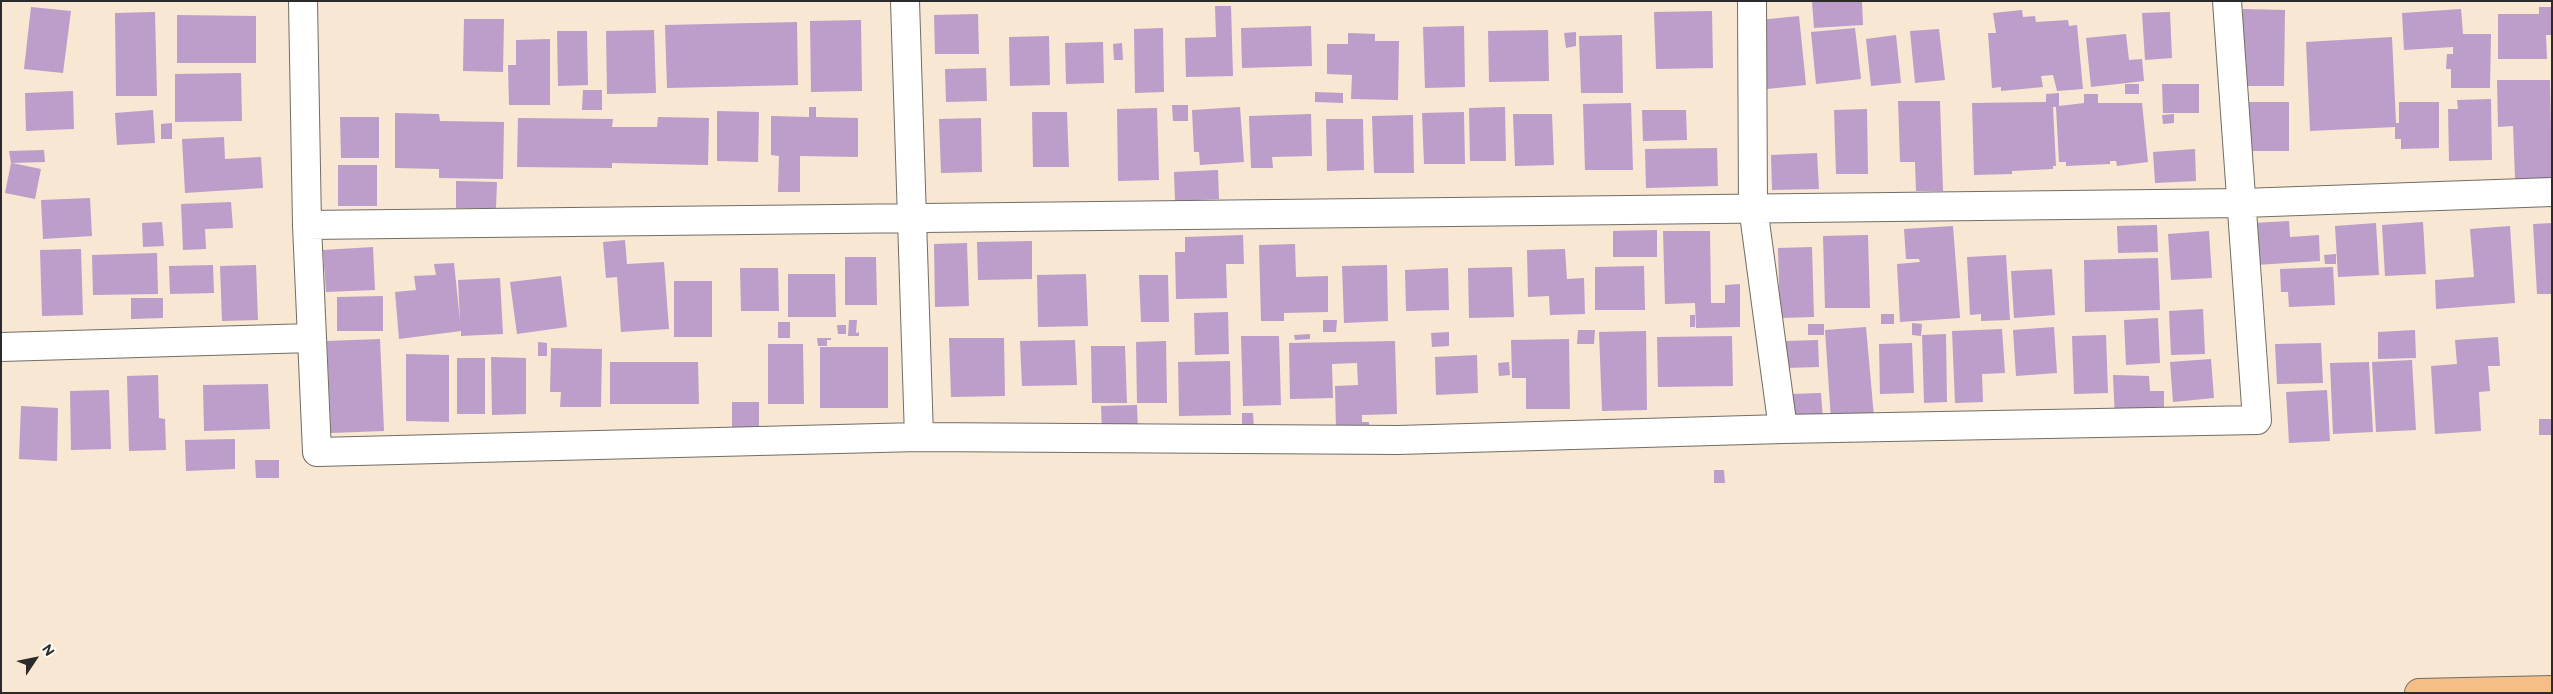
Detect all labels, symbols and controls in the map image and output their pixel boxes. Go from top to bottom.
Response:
north arrow [10,634,60,684]
text: N [38,641,58,659]

